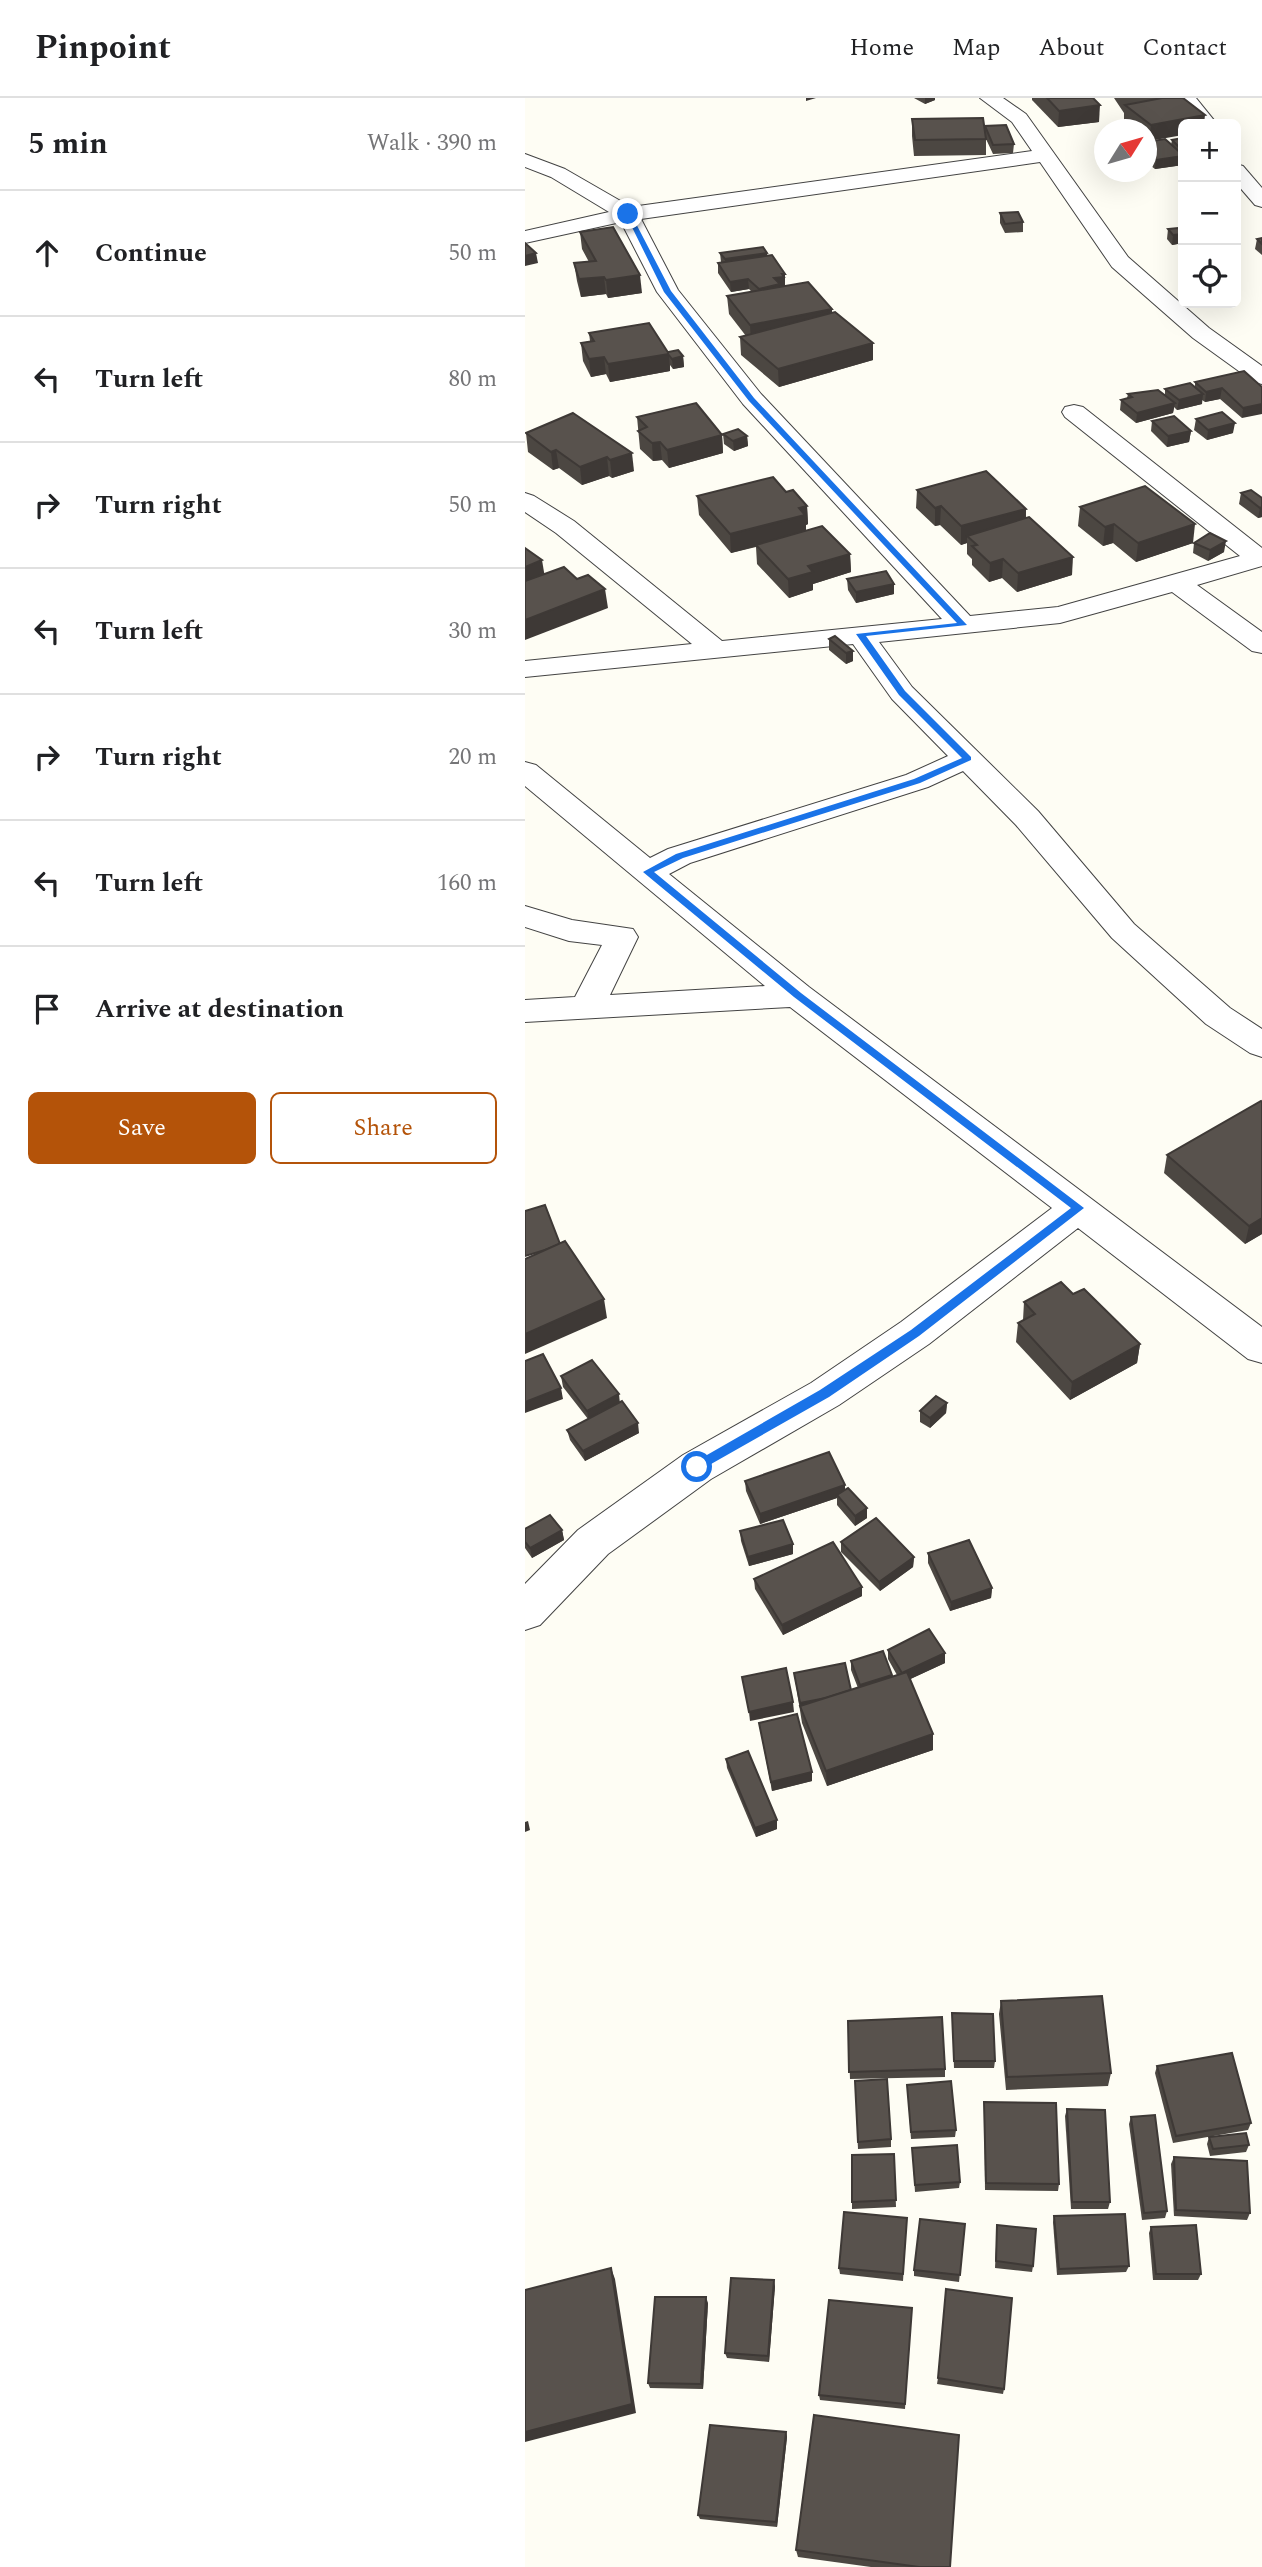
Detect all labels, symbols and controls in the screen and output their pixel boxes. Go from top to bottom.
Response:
text: Pinpoint [35,23,171,73]
text: Home [849,30,914,66]
text: Map [952,30,1000,66]
text: About [1038,30,1104,66]
text: Contact [1142,30,1227,66]
north arrow [1094,119,1157,182]
map controls [1178,119,1241,308]
button: + [1178,119,1241,182]
text: 5 min [28,121,108,167]
text: Walk · 390 m [367,126,497,161]
button: − [1178,182,1241,245]
route end [612,198,643,229]
text: Continue [95,233,207,273]
icon: ahead [28,234,66,272]
text: 50 m [448,236,497,271]
button: locate [1178,245,1241,308]
text: Turn left [95,359,203,399]
icon: left [28,360,66,398]
text: 80 m [448,362,497,397]
text: Turn right [95,485,222,525]
icon: right [28,486,66,524]
text: 50 m [448,488,497,523]
text: Turn left [95,611,203,651]
icon: left [28,612,66,650]
text: 30 m [448,614,497,649]
text: Turn right [95,737,222,777]
icon: right [28,738,66,776]
text: 20 m [448,740,497,775]
text: Turn left [95,863,203,903]
icon: left [28,864,66,902]
text: 160 m [437,866,497,901]
text: Arrive at destination [95,989,344,1029]
icon: arrive [28,990,66,1028]
button: Save [28,1092,256,1164]
button: Share [270,1092,497,1164]
route start [681,1451,712,1482]

